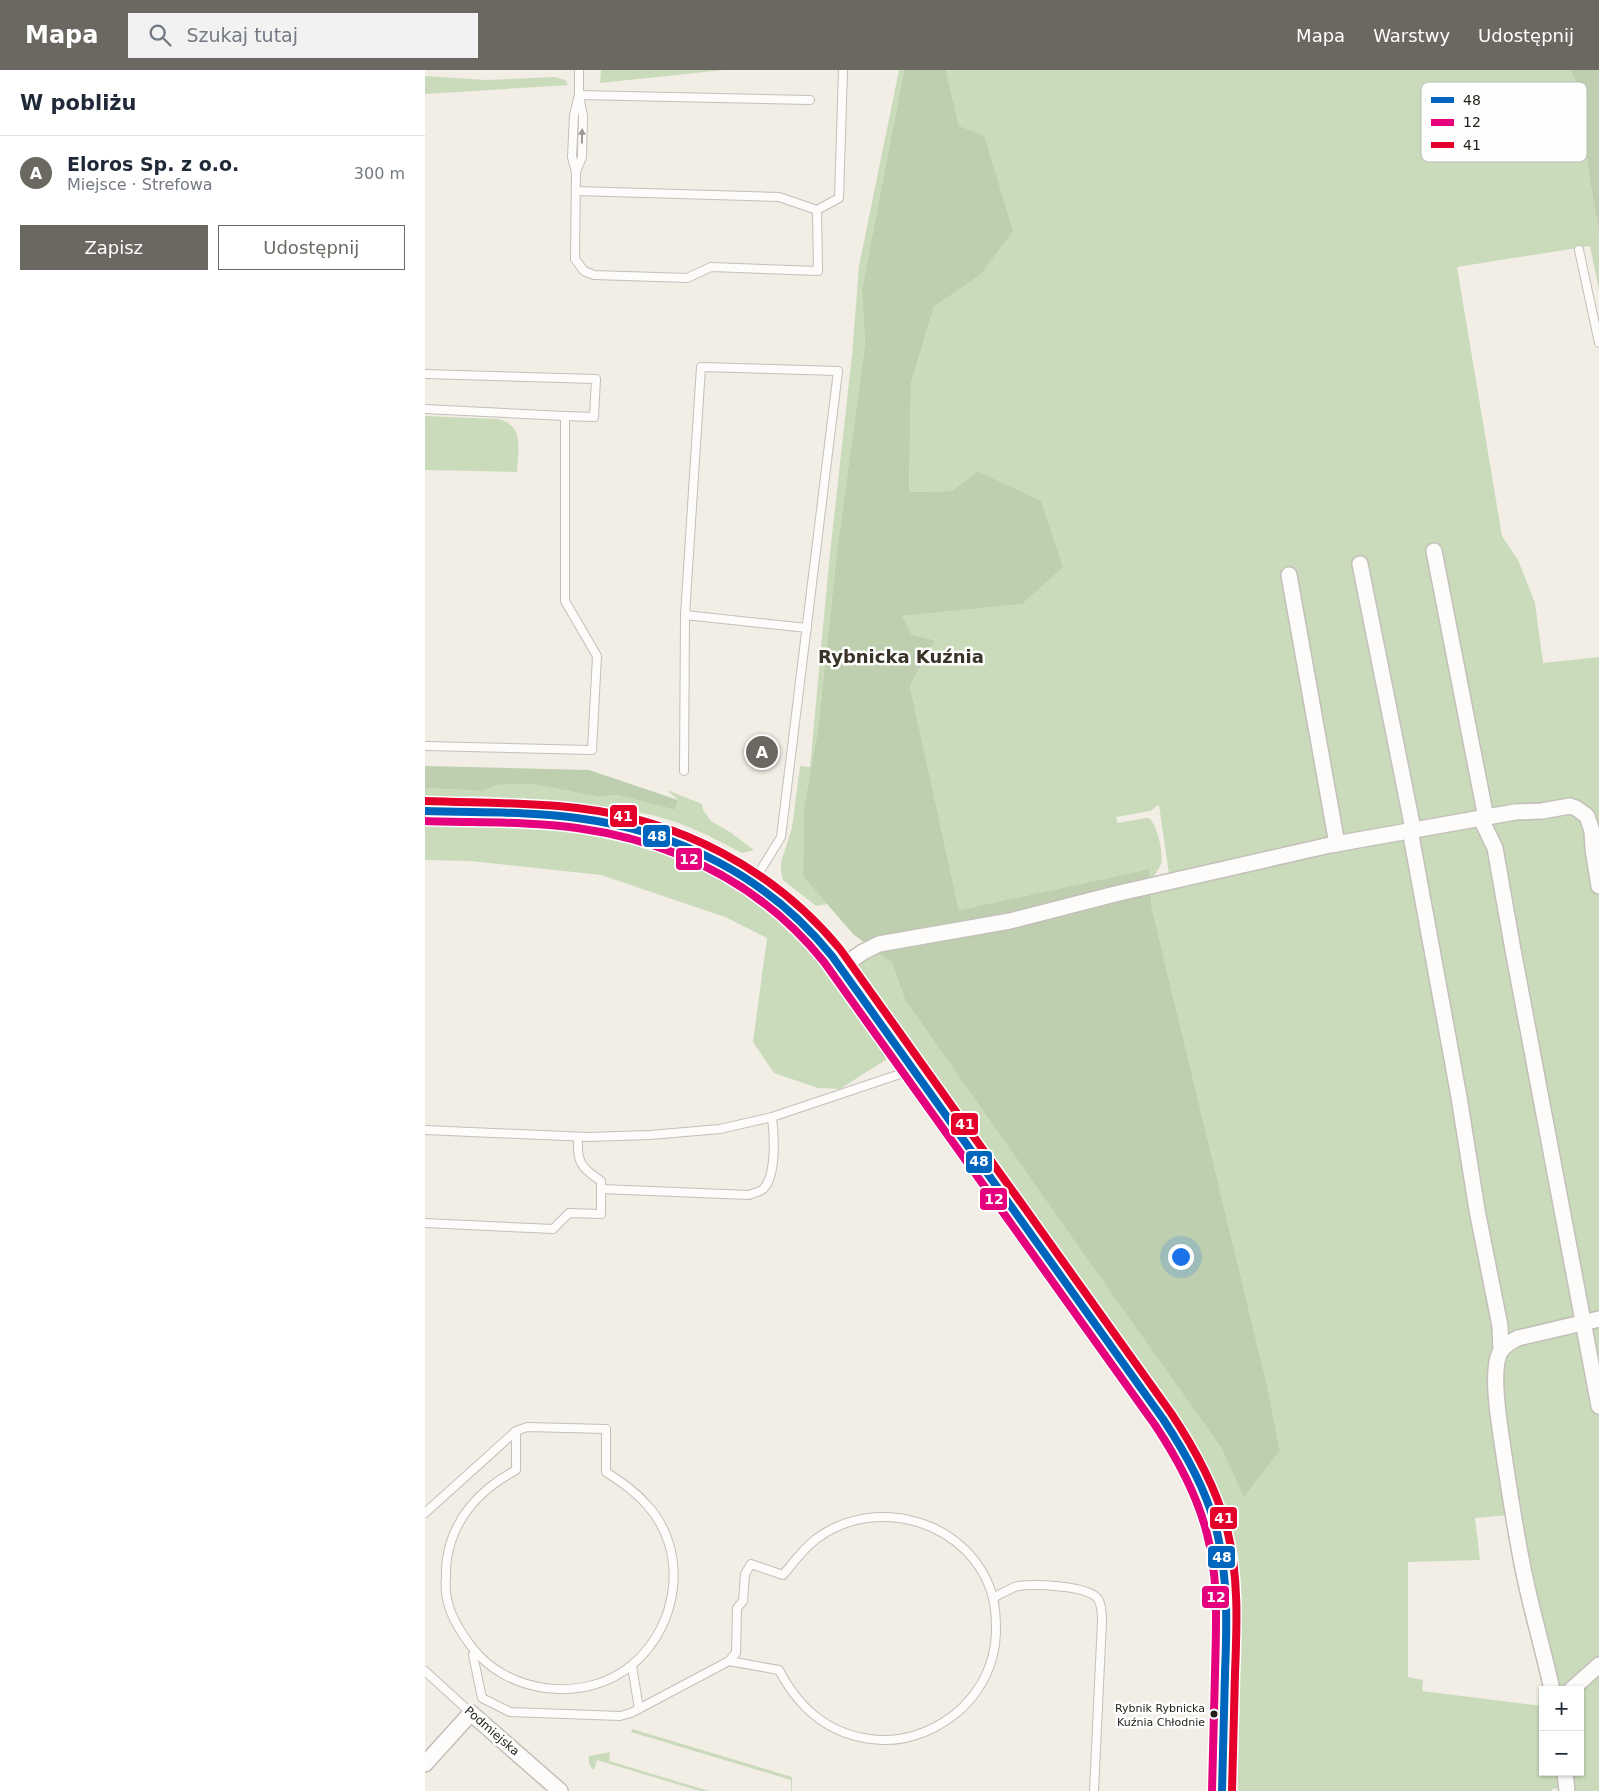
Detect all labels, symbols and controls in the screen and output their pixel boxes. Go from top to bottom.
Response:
search box [128,13,478,58]
text: Mapa [25,21,98,49]
icon: search [146,21,174,49]
text: Szukaj tutaj [186,24,298,46]
text: Mapa [1296,25,1345,46]
text: Warstwy [1373,25,1450,46]
text: Udostępnij [1478,25,1574,46]
legend [1421,82,1587,162]
text: W pobliżu [20,91,137,115]
text: 48 [1463,92,1481,108]
text: 12 [1463,114,1481,130]
one-way arrow [578,128,586,144]
text: 41 [1463,137,1481,153]
text: Eloros Sp. z o.o. [67,153,239,175]
text: A [30,164,42,183]
text: 300 m [354,164,405,183]
text: Miejsce · Strefowa [67,175,213,194]
button: Zapisz [20,225,208,270]
button: Udostępnij [218,225,405,270]
district label: Rybnicka Kuźnia [818,646,984,667]
pin: A [746,733,778,771]
line badge: 41 [609,804,638,828]
text: 41 [613,808,633,824]
line badge: 48 [642,824,671,848]
text: 48 [647,828,667,844]
line badge: 12 [675,847,703,871]
text: 12 [679,851,699,867]
line badge: 41 [950,1112,979,1136]
text: 41 [955,1116,975,1132]
line badge: 48 [965,1150,993,1174]
text: 48 [969,1153,989,1169]
line badge: 12 [979,1187,1008,1211]
text: 12 [984,1191,1004,1207]
your location [1168,1244,1194,1270]
line badge: 41 [1209,1506,1238,1530]
text: 41 [1214,1510,1234,1526]
line badge: 48 [1207,1545,1236,1569]
text: 48 [1212,1549,1232,1565]
line badge: 12 [1201,1585,1230,1609]
text: 12 [1206,1589,1226,1605]
map controls [1539,1686,1584,1776]
button: + [1539,1686,1584,1731]
place label: Rybnik Rybnicka Kuźnia Chłodnie [1115,1702,1205,1729]
street label: Podmiejska [462,1703,522,1759]
marker: Rybnik Rybnicka Kuźnia Chłodnie [1209,1709,1219,1719]
button: − [1539,1731,1584,1776]

